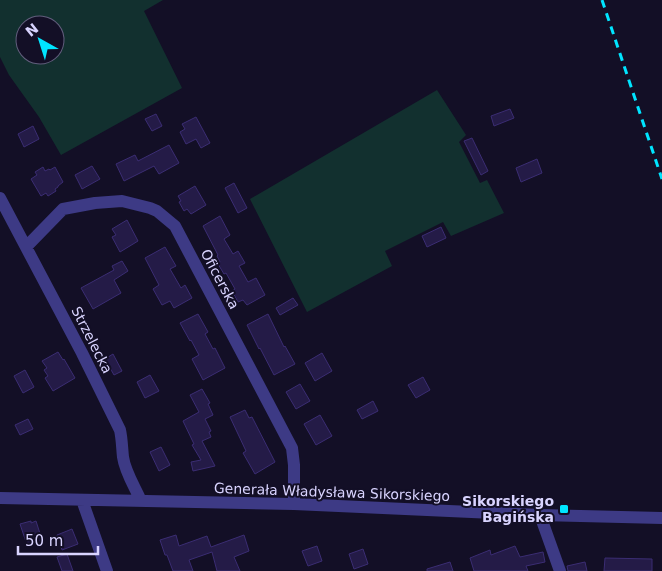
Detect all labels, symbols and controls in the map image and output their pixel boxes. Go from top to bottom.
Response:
north arrow [15,15,65,65]
text: N [22,20,41,40]
street label: Oficerska [198,246,242,312]
street label: Strzelecka [68,304,116,376]
street label: Generała Władysława Sikorskiego [214,480,450,504]
place label: Sikorskiego Bagińska [462,493,554,525]
marker: Sikorskiego Bagińska [558,503,570,515]
scale bar [18,524,98,556]
text: 50 m [25,532,63,550]

